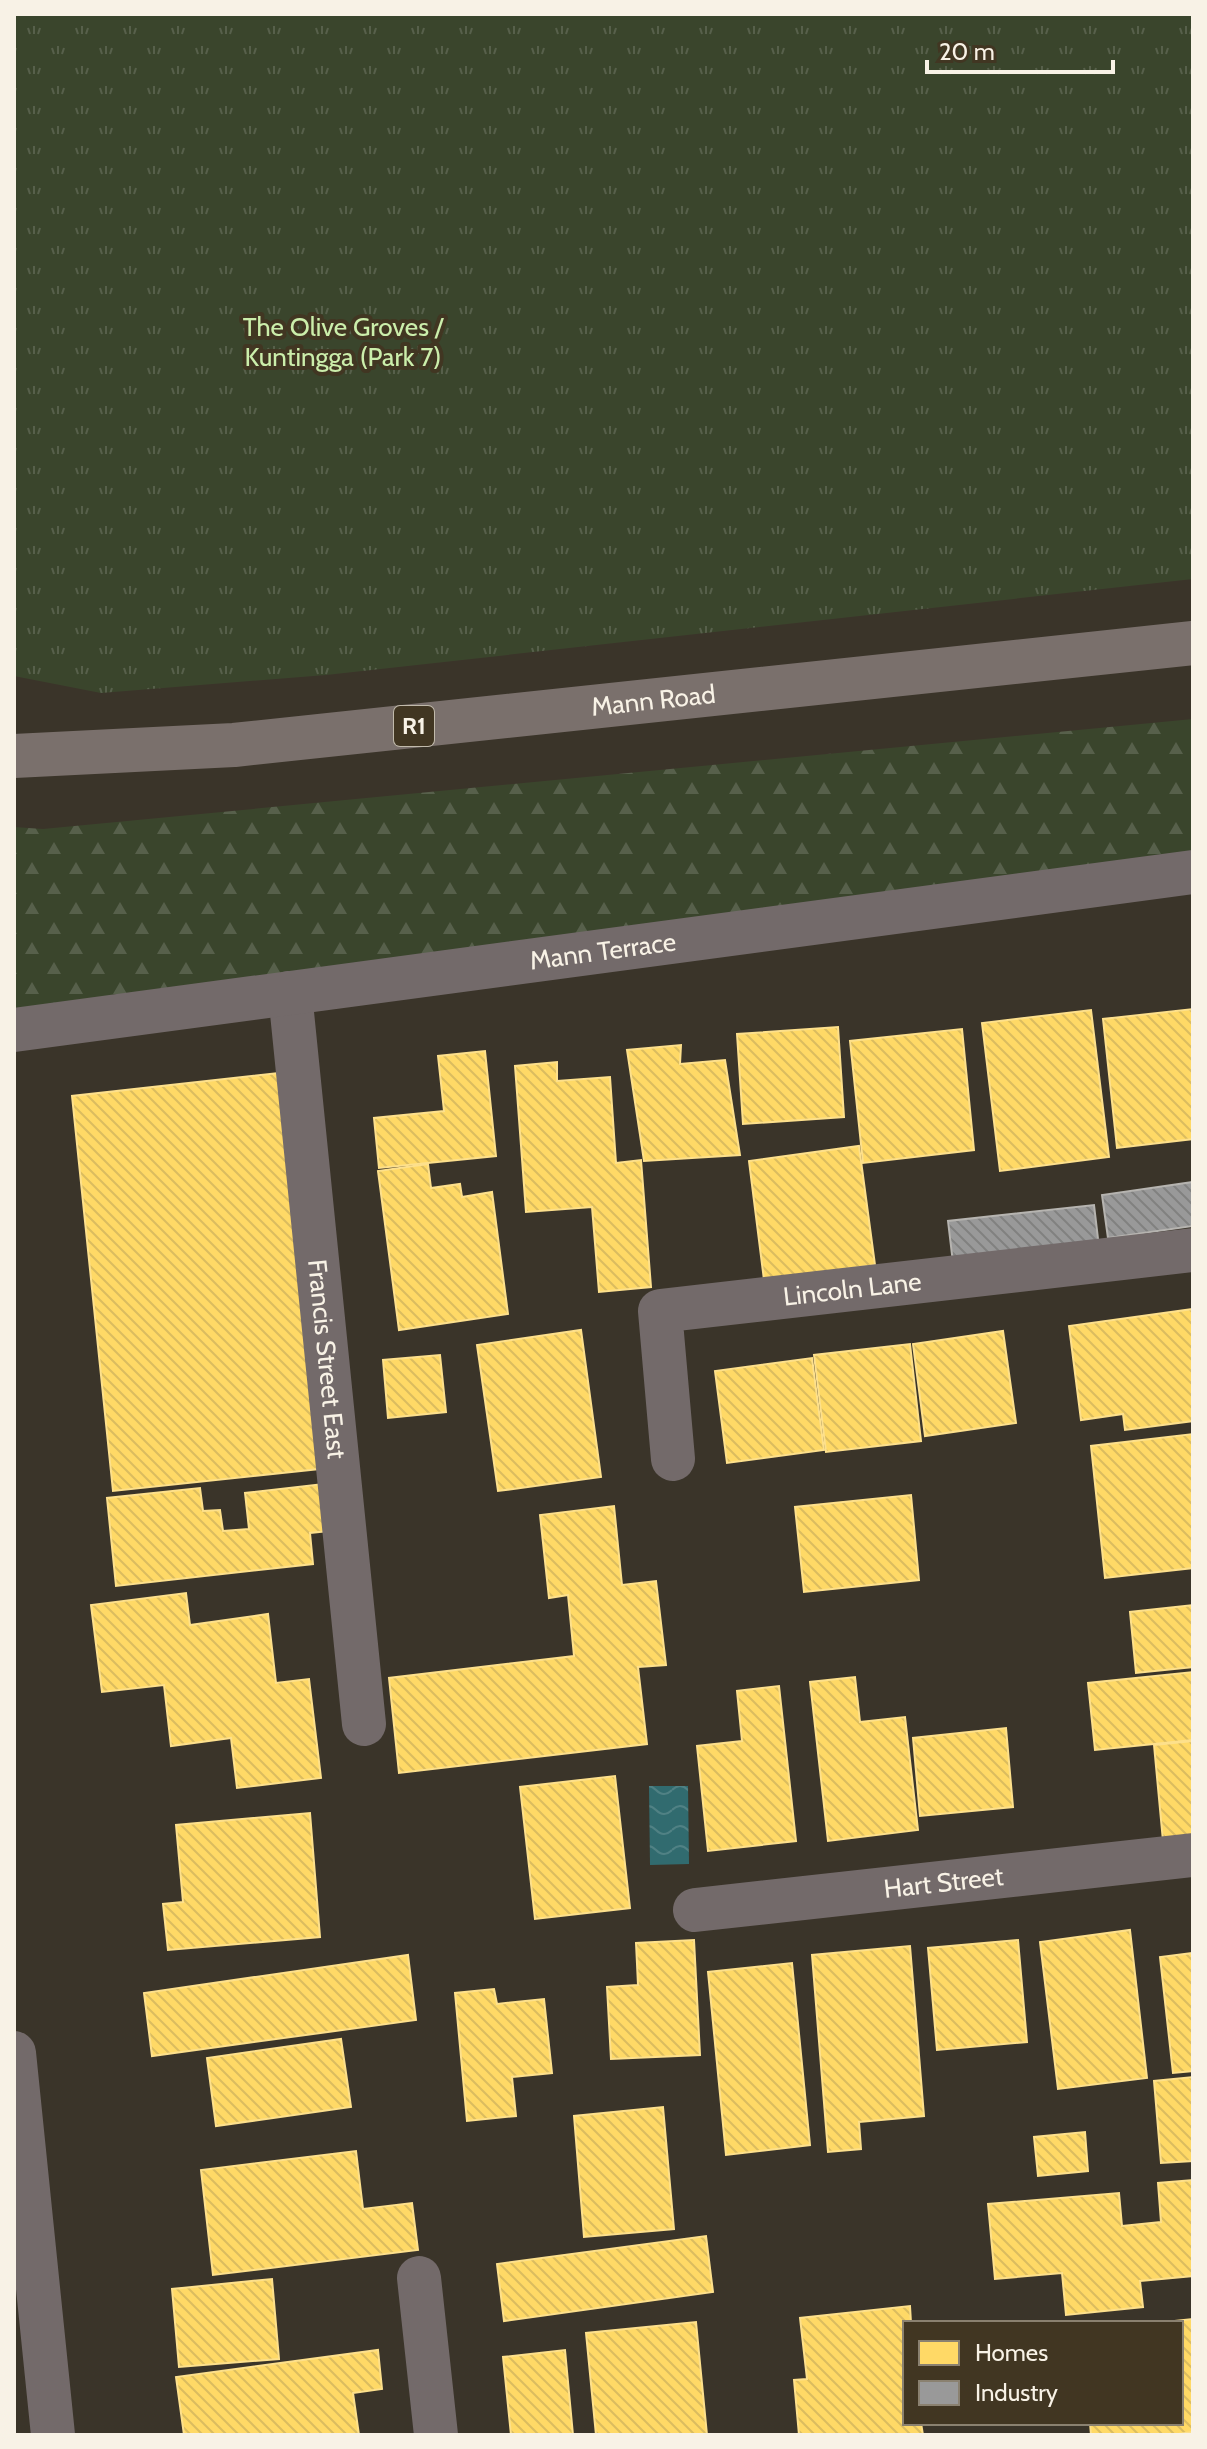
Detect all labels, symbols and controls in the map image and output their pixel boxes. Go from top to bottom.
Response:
scale bar [927,24,1113,74]
text: 20 m [939,37,995,66]
park label: The Olive Groves / Kuntingga (Park 7) [243,311,445,373]
street label: Mann Road [590,678,717,723]
road number: R1 [394,706,434,746]
street label: Mann Terrace [528,925,678,977]
street label: Francis Street East [301,1258,353,1461]
street label: Lincoln Lane [781,1265,923,1313]
street label: Hart Street [882,1860,1005,1905]
legend [903,2321,1183,2425]
text: Homes [975,2338,1048,2367]
text: Industry [975,2378,1058,2407]

